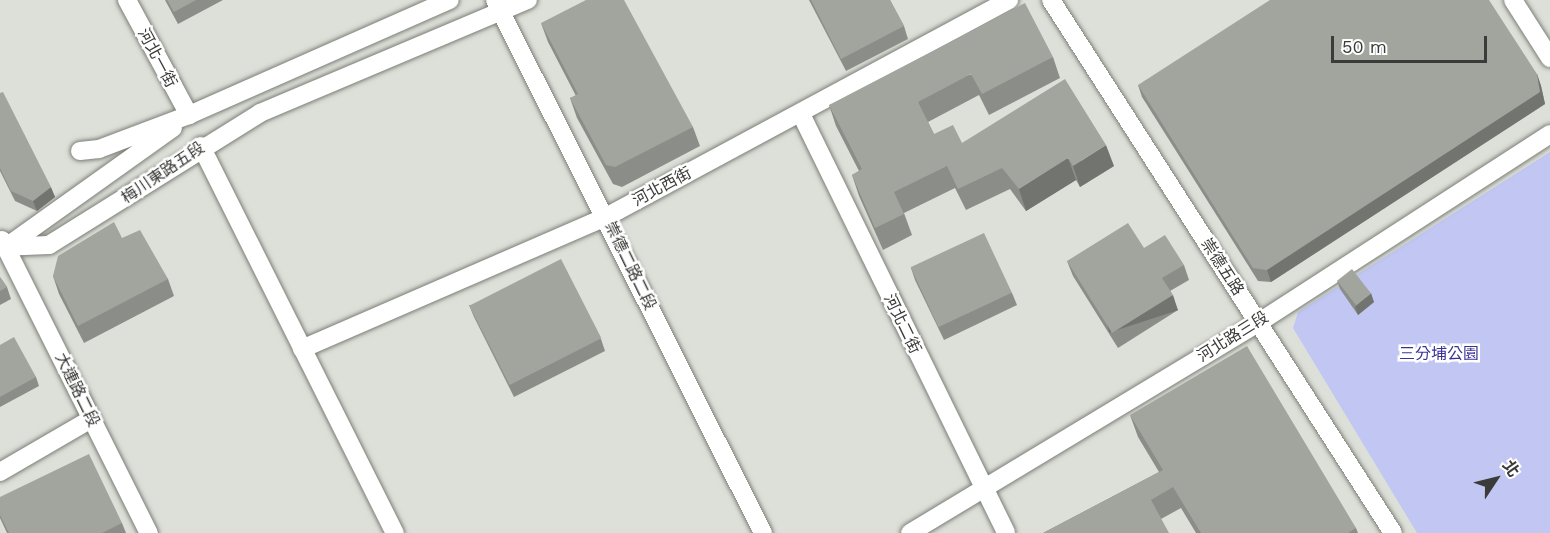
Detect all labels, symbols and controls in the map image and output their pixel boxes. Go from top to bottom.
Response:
scale bar [1334,24,1490,62]
street label: 河北一街 [134,25,180,91]
text: 50 m [1342,36,1387,57]
street label: 梅川東路五段 [118,138,208,208]
street label: 河北西街 [629,164,695,210]
street label: 崇德二路二段 [600,219,660,313]
street label: 崇德五路 [1197,235,1247,299]
street label: 河北二街 [879,291,925,357]
street label: 河北路三段 [1194,308,1272,366]
park label: 三分埔公園 [1399,344,1479,364]
street label: 大連路二段 [51,350,103,430]
north arrow [1466,449,1526,509]
text: 北 [1499,456,1524,480]

